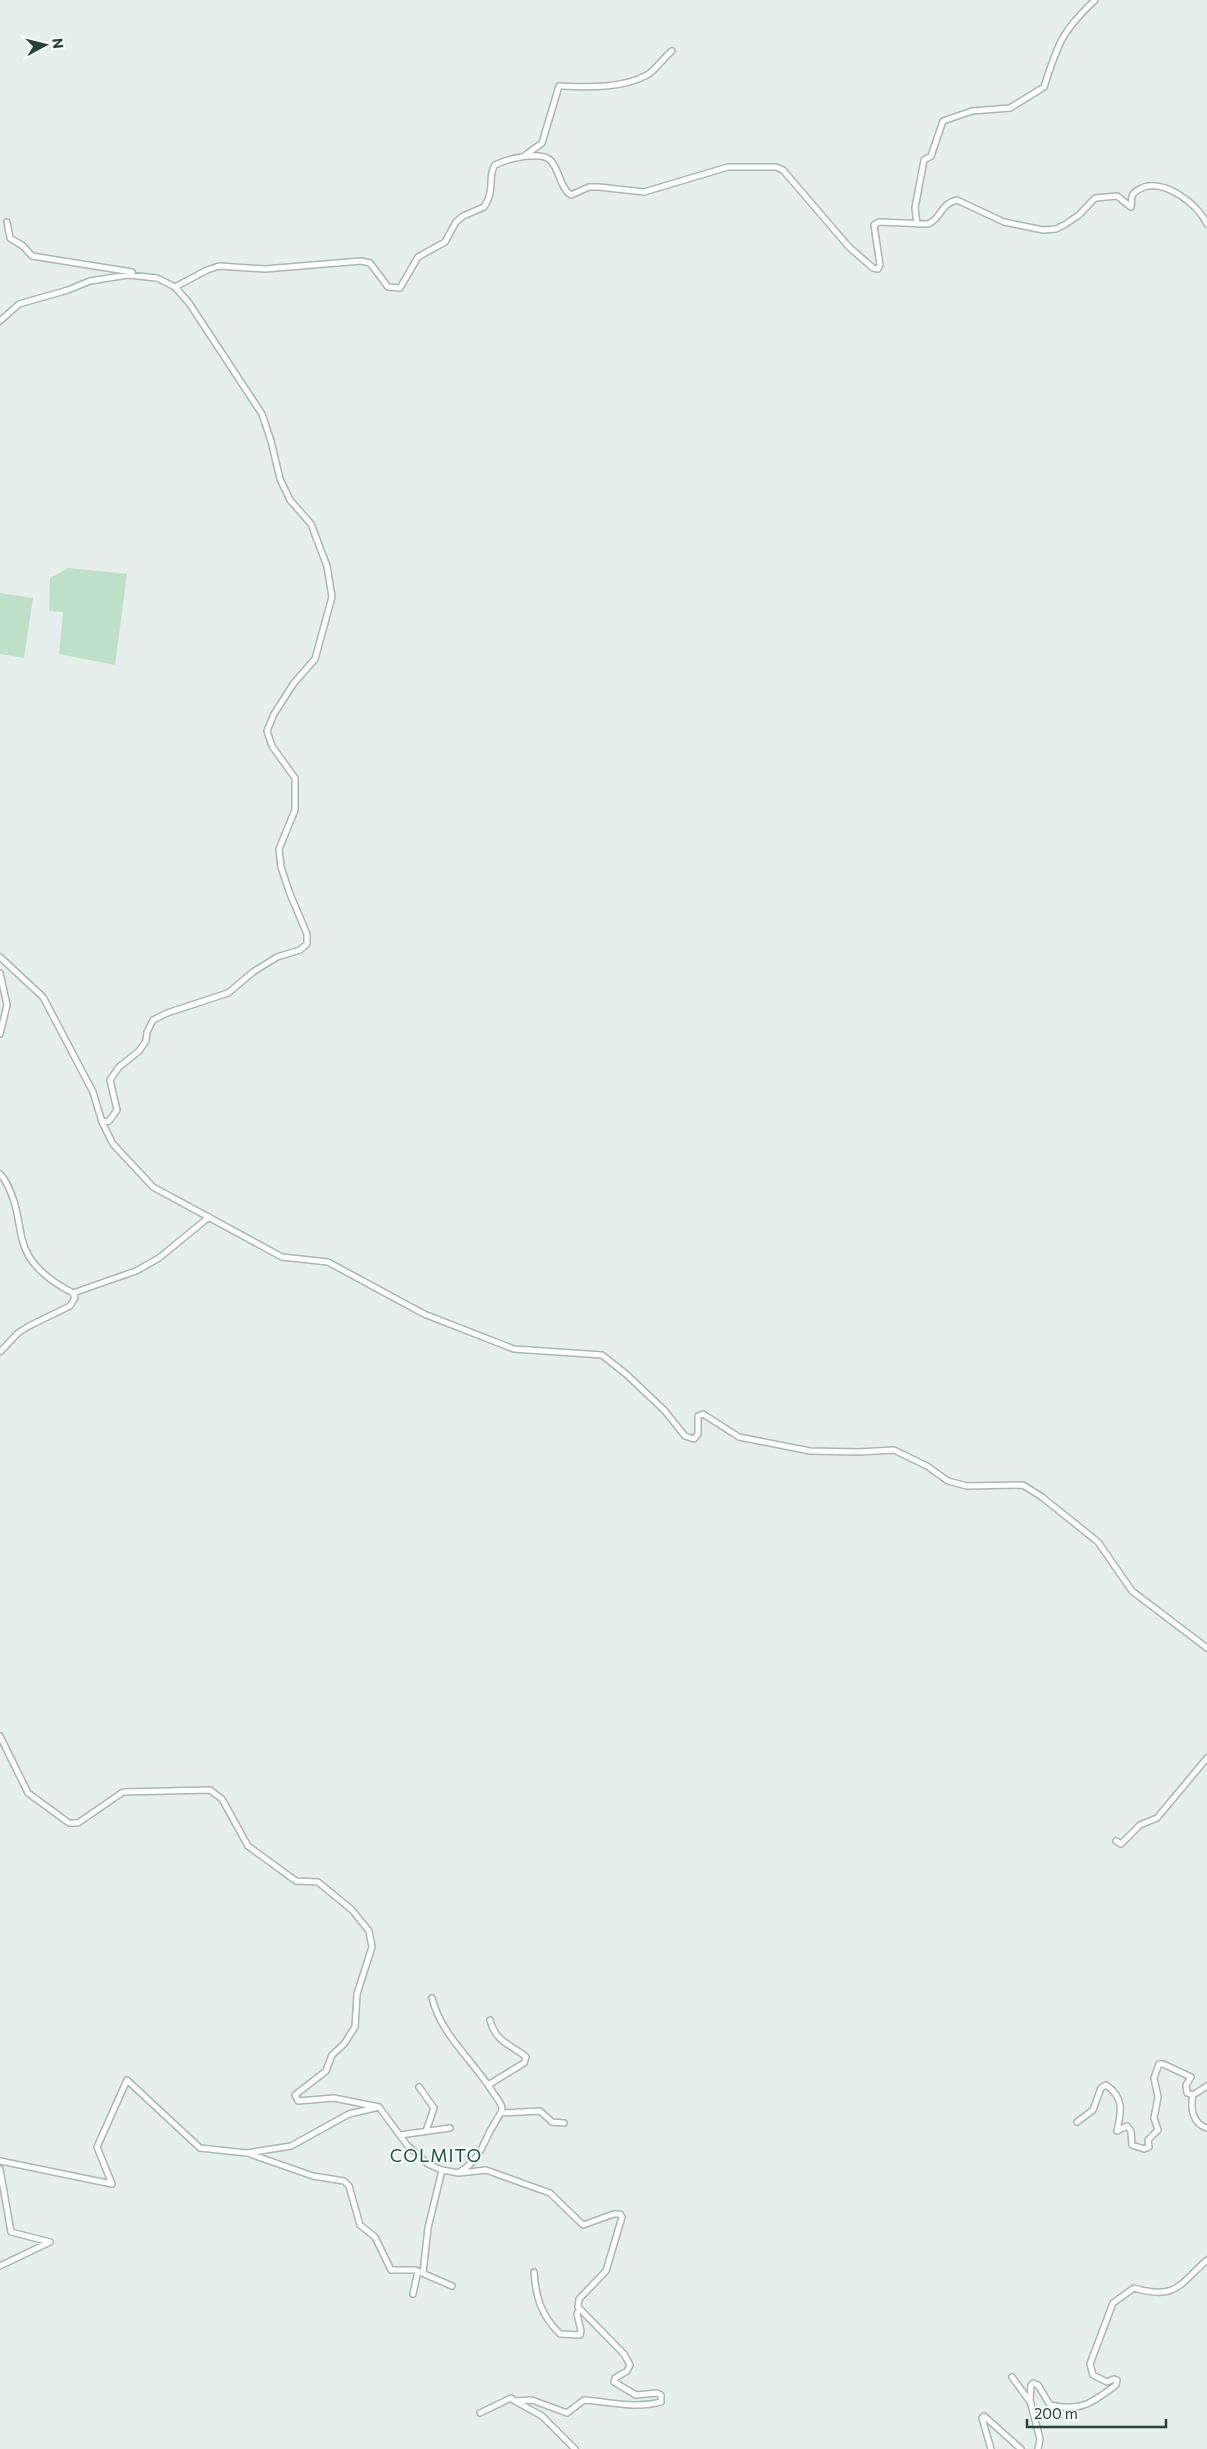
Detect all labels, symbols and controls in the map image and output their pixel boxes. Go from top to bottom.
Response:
north arrow [20,20,70,70]
text: N [49,37,67,50]
district label: COLMITO [390,2144,482,2166]
scale bar [1027,2396,1166,2428]
text: 200 m [1034,2404,1078,2422]

